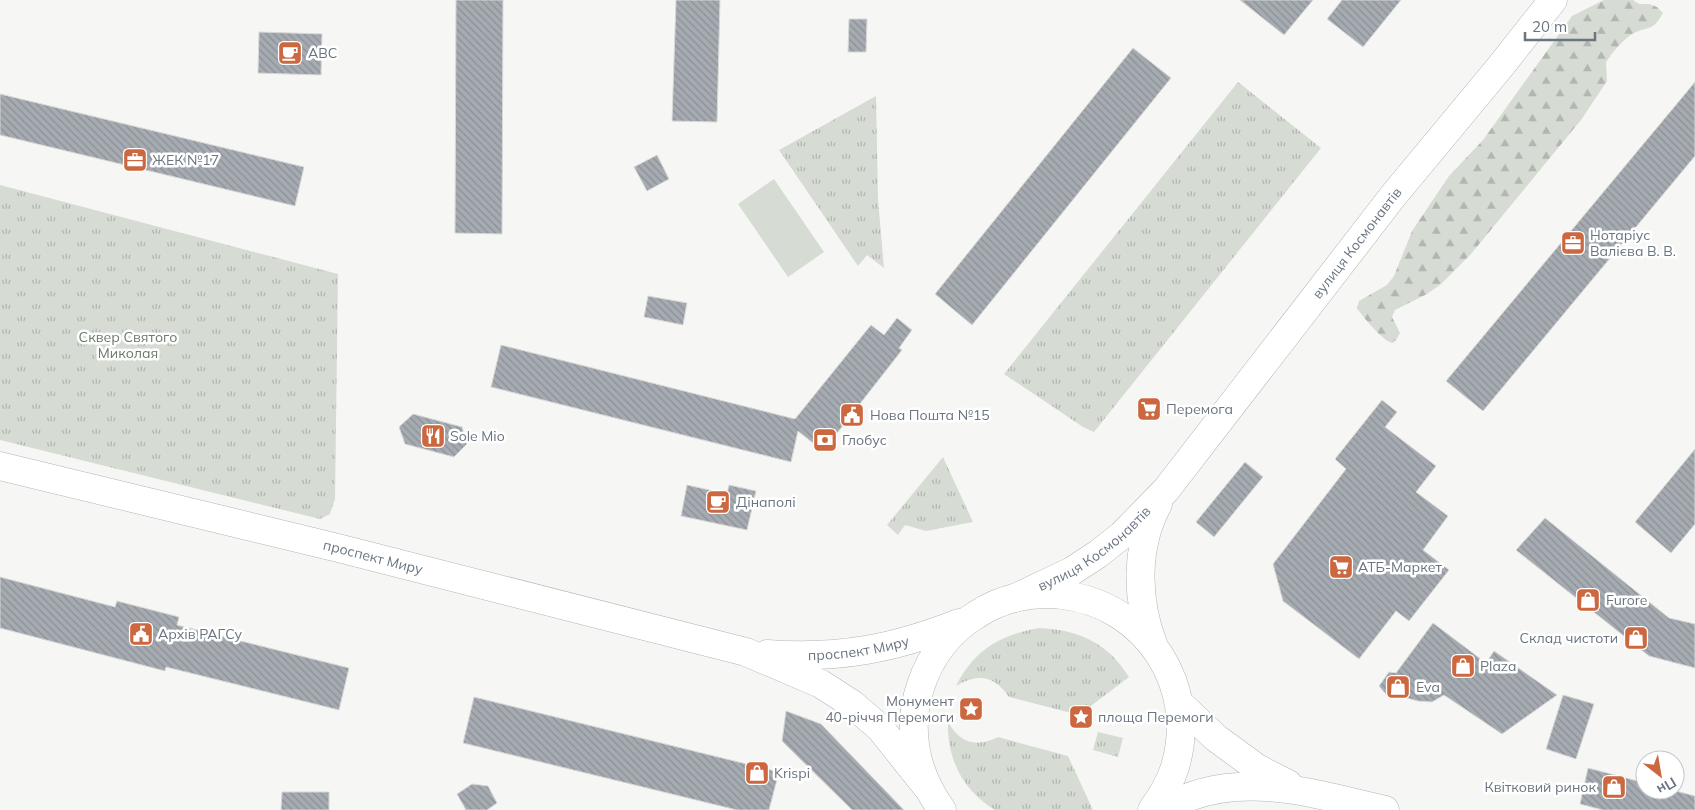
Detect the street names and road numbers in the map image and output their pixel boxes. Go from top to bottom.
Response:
street label: вулиця Космонавтів [1308,183,1406,302]
street label: вулиця Космонавтів [1035,502,1155,595]
street label: проспект Миру [321,536,425,578]
street label: проспект Миру [808,632,911,664]

